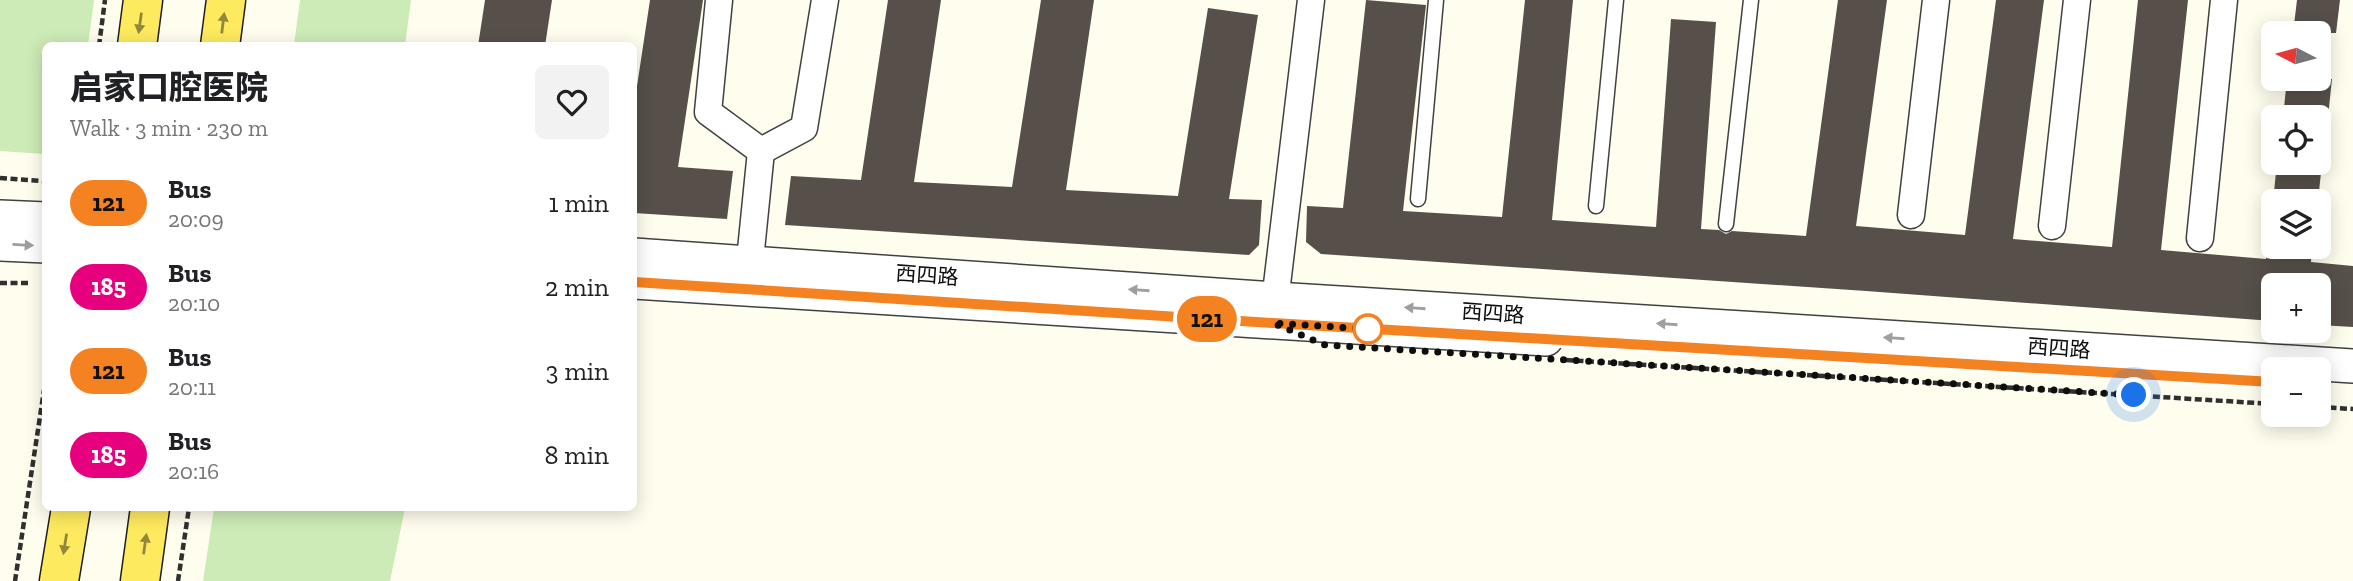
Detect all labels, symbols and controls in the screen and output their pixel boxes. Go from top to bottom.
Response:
one-way arrow [134,12,145,34]
one-way arrow [218,12,229,34]
north arrow [2261,21,2331,91]
map controls [2261,21,2331,427]
button: heart [535,65,609,139]
text: 启家口腔医院 [70,68,268,107]
button: locate [2261,105,2331,175]
text: Walk · 3 min · 230 m [70,114,268,142]
text: Bus [168,173,211,205]
text: 1 min [548,187,609,219]
text: 121 [92,188,125,217]
button: layers [2261,189,2331,259]
text: 20:09 [168,205,224,233]
one-way arrow [12,240,34,251]
text: Bus [168,257,211,289]
street label: 西四路 [895,260,959,290]
text: 2 min [545,271,609,303]
text: 185 [91,272,126,301]
button: + [2261,273,2331,343]
one-way arrow [1128,284,1150,295]
text: 20:10 [168,289,220,317]
line badge: 121 [1167,296,1247,342]
street label: 西四路 [1461,298,1525,328]
one-way arrow [1404,302,1426,313]
text: 121 [1191,304,1223,333]
unlabelled marker [1353,314,1383,344]
one-way arrow [1655,318,1677,329]
one-way arrow [1882,332,1904,343]
street label: 西四路 [2027,333,2091,363]
text: Bus [168,341,211,373]
text: 3 min [546,355,609,387]
text: 121 [92,356,125,385]
button: − [2261,357,2331,427]
text: 20:11 [168,373,216,401]
your location [2116,377,2151,412]
text: Bus [168,425,211,457]
text: 8 min [544,439,609,471]
text: 185 [91,440,126,469]
text: 20:16 [168,457,219,485]
one-way arrow [59,533,70,555]
one-way arrow [140,533,151,555]

